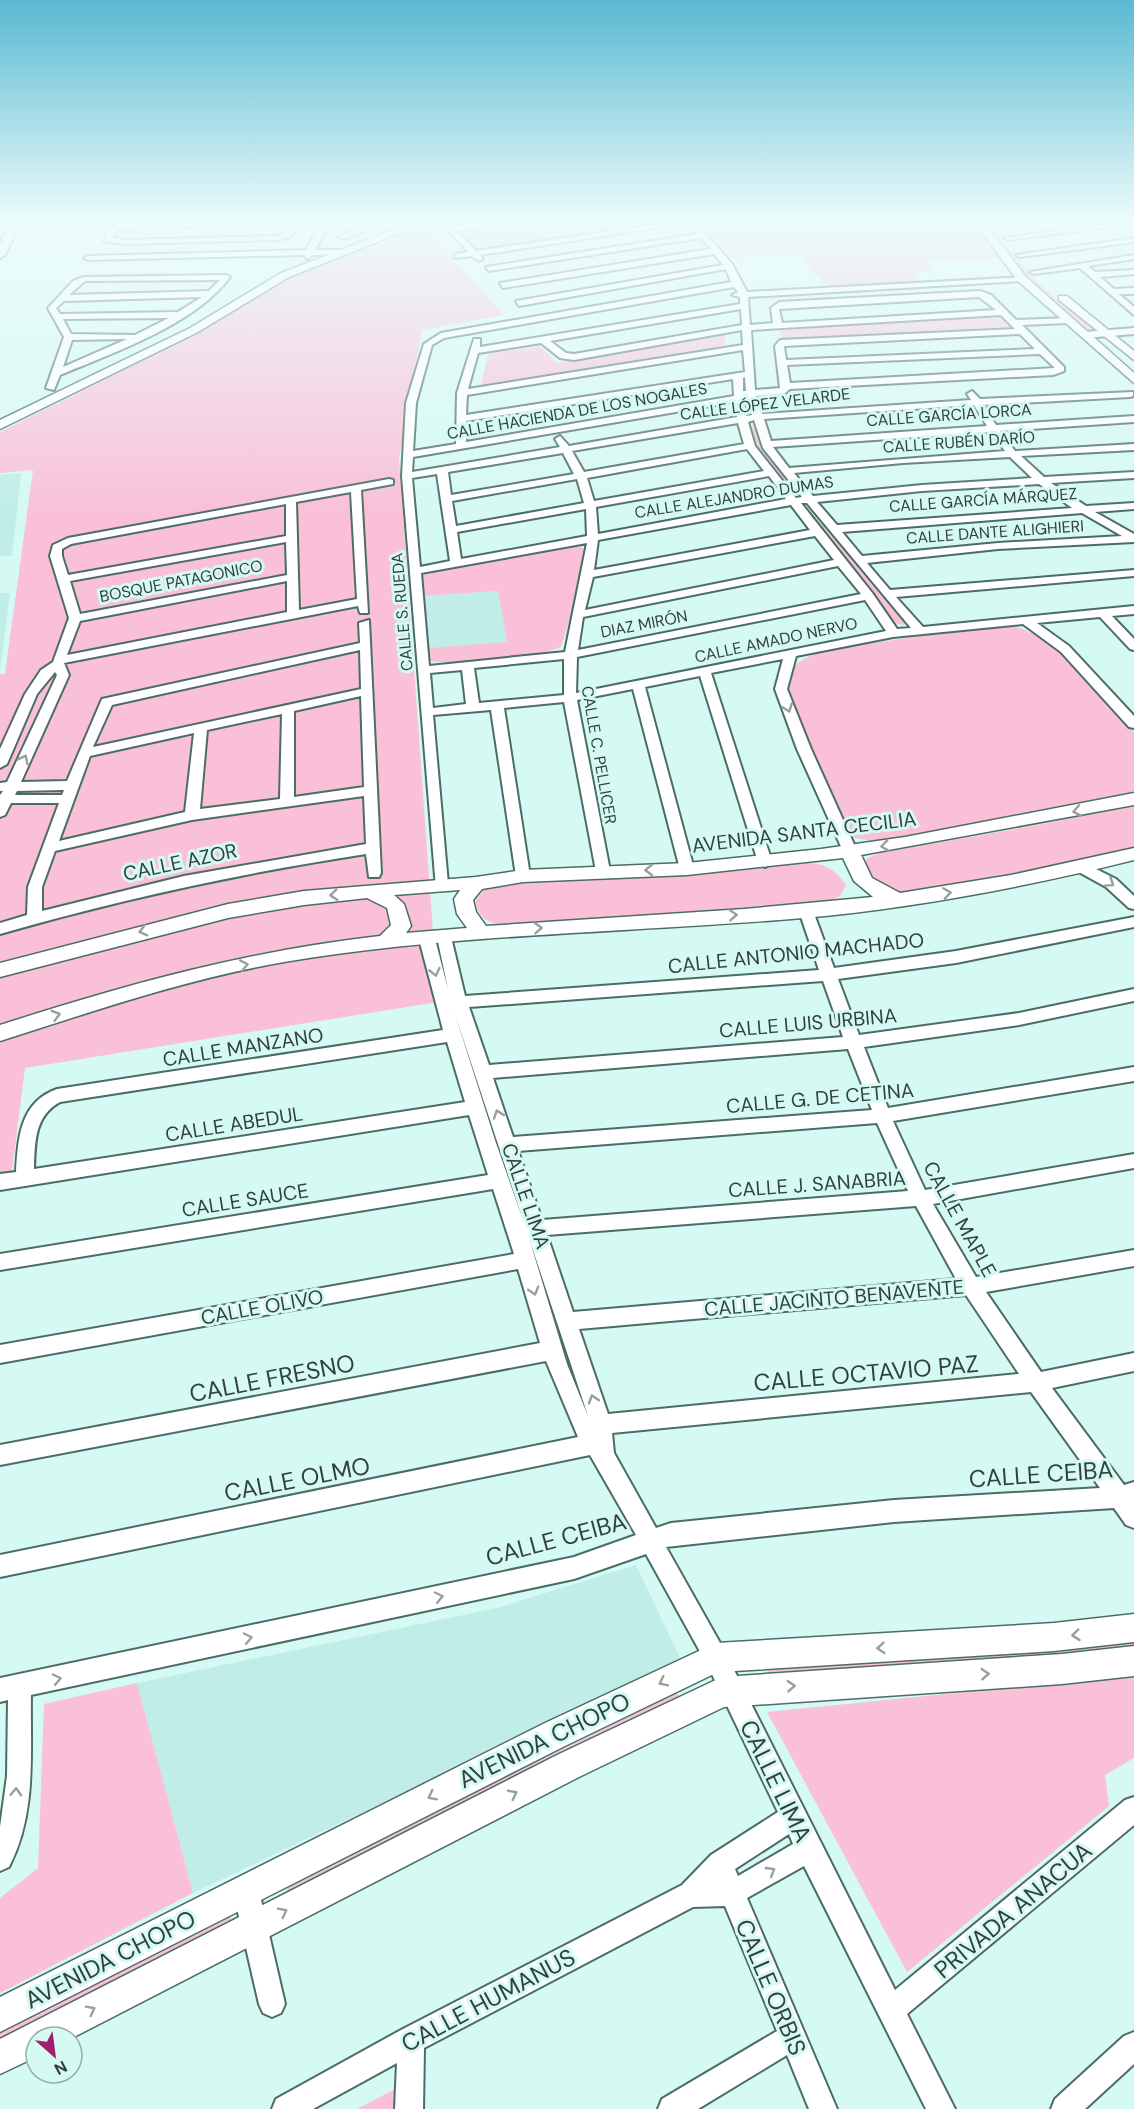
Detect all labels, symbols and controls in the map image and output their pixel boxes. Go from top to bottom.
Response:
street label: CALLE HACIENDA DE LOS NOGALES [445,378,709,444]
street label: CALLE LÓPEZ VELARDE [679,383,851,425]
street label: CALLE GARCÍA LORCA [866,399,1033,431]
street label: CALLE RUBÉN DARÍO [882,426,1036,458]
street label: CALLE ALEJANDRO DUMAS [633,471,835,523]
street label: CALLE GARCÍA MÁRQUEZ [888,483,1078,517]
street label: CALLE DANTE ALIGHIERI [905,515,1085,549]
street label: CALLE S. RUEDA [386,552,418,672]
street label: BOSQUE PATAGONICO [98,555,264,607]
street label: DIAZ MIRÓN [599,605,689,643]
street label: CALLE AMADO NERVO [693,612,859,668]
street label: CALLE C. PELLICER [577,684,621,826]
one-way arrow [781,702,794,712]
one-way arrow [17,754,28,765]
one-way arrow [1072,804,1082,817]
street label: AVENIDA SANTA CECILIA [690,805,918,859]
street label: CALLE AZOR [121,837,239,887]
one-way arrow [880,839,890,851]
one-way arrow [645,864,654,876]
one-way arrow [1103,876,1114,887]
one-way arrow [943,887,952,899]
one-way arrow [330,888,339,901]
one-way arrow [728,909,737,922]
one-way arrow [534,922,543,935]
one-way arrow [138,924,148,937]
street label: CALLE ANTONIO MACHADO [667,927,925,979]
one-way arrow [239,959,249,972]
one-way arrow [428,967,441,977]
street label: CALLE LUIS URBINA [718,1002,898,1044]
one-way arrow [50,1010,61,1022]
street label: CALLE MANZANO [161,1021,325,1073]
street label: CALLE G. DE CETINA [725,1077,915,1119]
street label: CALLE ABEDUL [163,1100,305,1148]
one-way arrow [493,1110,505,1120]
street label: CALLE LIMA [496,1140,556,1252]
street label: CALLE MAPLE [917,1156,1003,1282]
street label: CALLE J. SANABRIA [727,1165,907,1203]
street label: CALLE SAUCE [180,1177,310,1223]
street label: CALLE JACINTO BENAVENTE [703,1274,965,1322]
street label: CALLE OLIVO [199,1283,325,1331]
one-way arrow [527,1285,539,1296]
street label: CALLE FRESNO [187,1347,357,1409]
street label: CALLE OCTAVIO PAZ [752,1348,980,1398]
one-way arrow [588,1394,600,1405]
street label: CALLE OLMO [221,1450,373,1508]
street label: CALLE CEIBA [968,1453,1114,1495]
street label: CALLE CEIBA [482,1505,630,1573]
one-way arrow [433,1591,443,1604]
one-way arrow [1071,1628,1080,1640]
one-way arrow [243,1632,253,1645]
one-way arrow [877,1641,886,1654]
one-way arrow [981,1667,990,1680]
one-way arrow [52,1673,62,1686]
one-way arrow [658,1674,669,1686]
one-way arrow [786,1680,795,1693]
street label: AVENIDA CHOPO [453,1685,635,1795]
street label: CALLE LIMA [733,1715,819,1847]
one-way arrow [10,1787,22,1796]
one-way arrow [427,1789,438,1801]
one-way arrow [506,1790,517,1801]
street label: PRIVADA ANACUA [928,1835,1098,1985]
one-way arrow [765,1866,775,1878]
street label: AVENIDA CHOPO [19,1903,201,2015]
one-way arrow [277,1907,288,1919]
street label: CALLE ORBIS [728,1914,814,2060]
street label: CALLE HUMANUS [396,1941,580,2059]
one-way arrow [85,2006,96,2017]
north arrow [24,2025,84,2085]
text: N [51,2056,71,2080]

